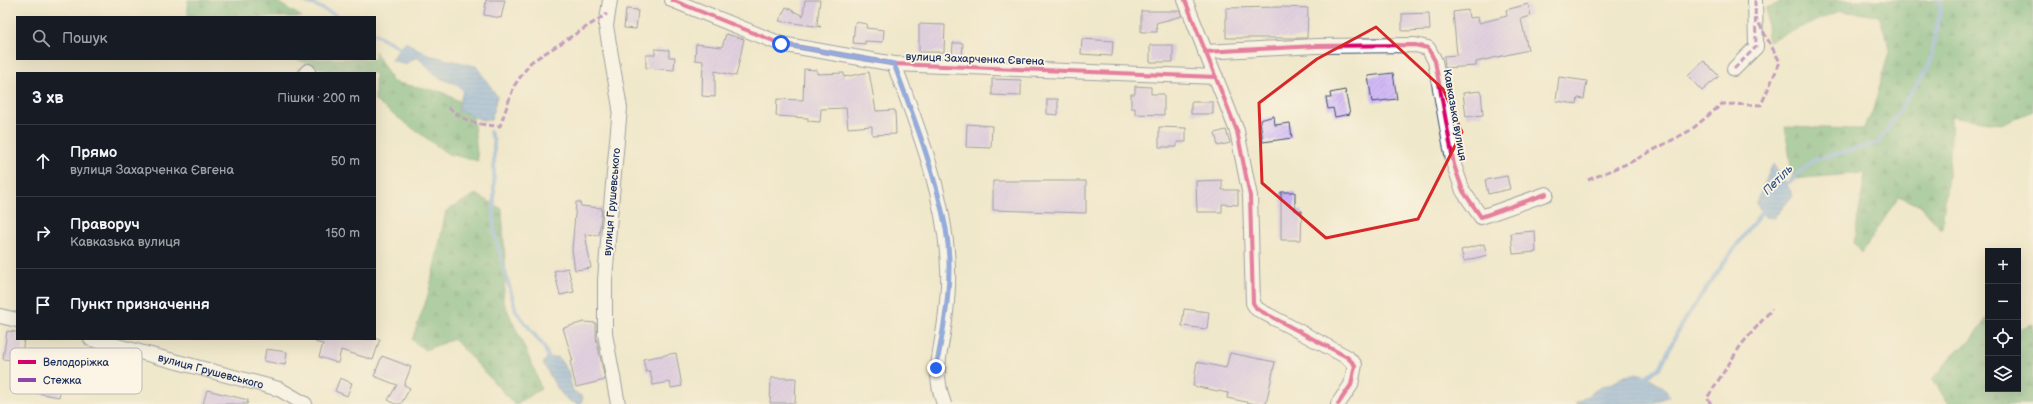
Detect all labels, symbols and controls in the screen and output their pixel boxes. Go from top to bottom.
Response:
search box [16,16,376,60]
icon: search [30,27,52,49]
text: Пошук [62,29,108,48]
route start [772,35,790,53]
street label: вулиця Захарченка Євгена [905,50,1045,68]
street label: Кавказька вулиця [1441,68,1469,162]
text: 3 хв [32,88,64,108]
text: Пішки · 200 m [277,90,360,106]
text: Прямо [70,143,117,162]
street label: вулиця Грушевського [601,147,623,257]
icon: ahead [32,150,54,172]
text: 50 m [331,153,360,169]
text: вулиця Захарченка Євгена [70,162,234,178]
water label: Петіль [1760,162,1796,198]
text: Праворуч [70,215,140,234]
icon: right [32,222,54,244]
text: 150 m [326,225,360,241]
text: Кавказька вулиця [70,234,180,250]
map controls [1985,248,2021,392]
button: + [1985,248,2021,284]
button: − [1985,284,2021,320]
icon: arrive [32,294,54,316]
text: Пункт призначення [70,295,210,314]
button: locate [1985,320,2021,356]
legend [10,348,142,394]
street label: вулиця Грушевського [157,351,265,391]
text: Велодоріжка [43,356,109,369]
button: layers [1985,356,2021,392]
route end [927,359,945,377]
text: Стежка [43,374,82,387]

